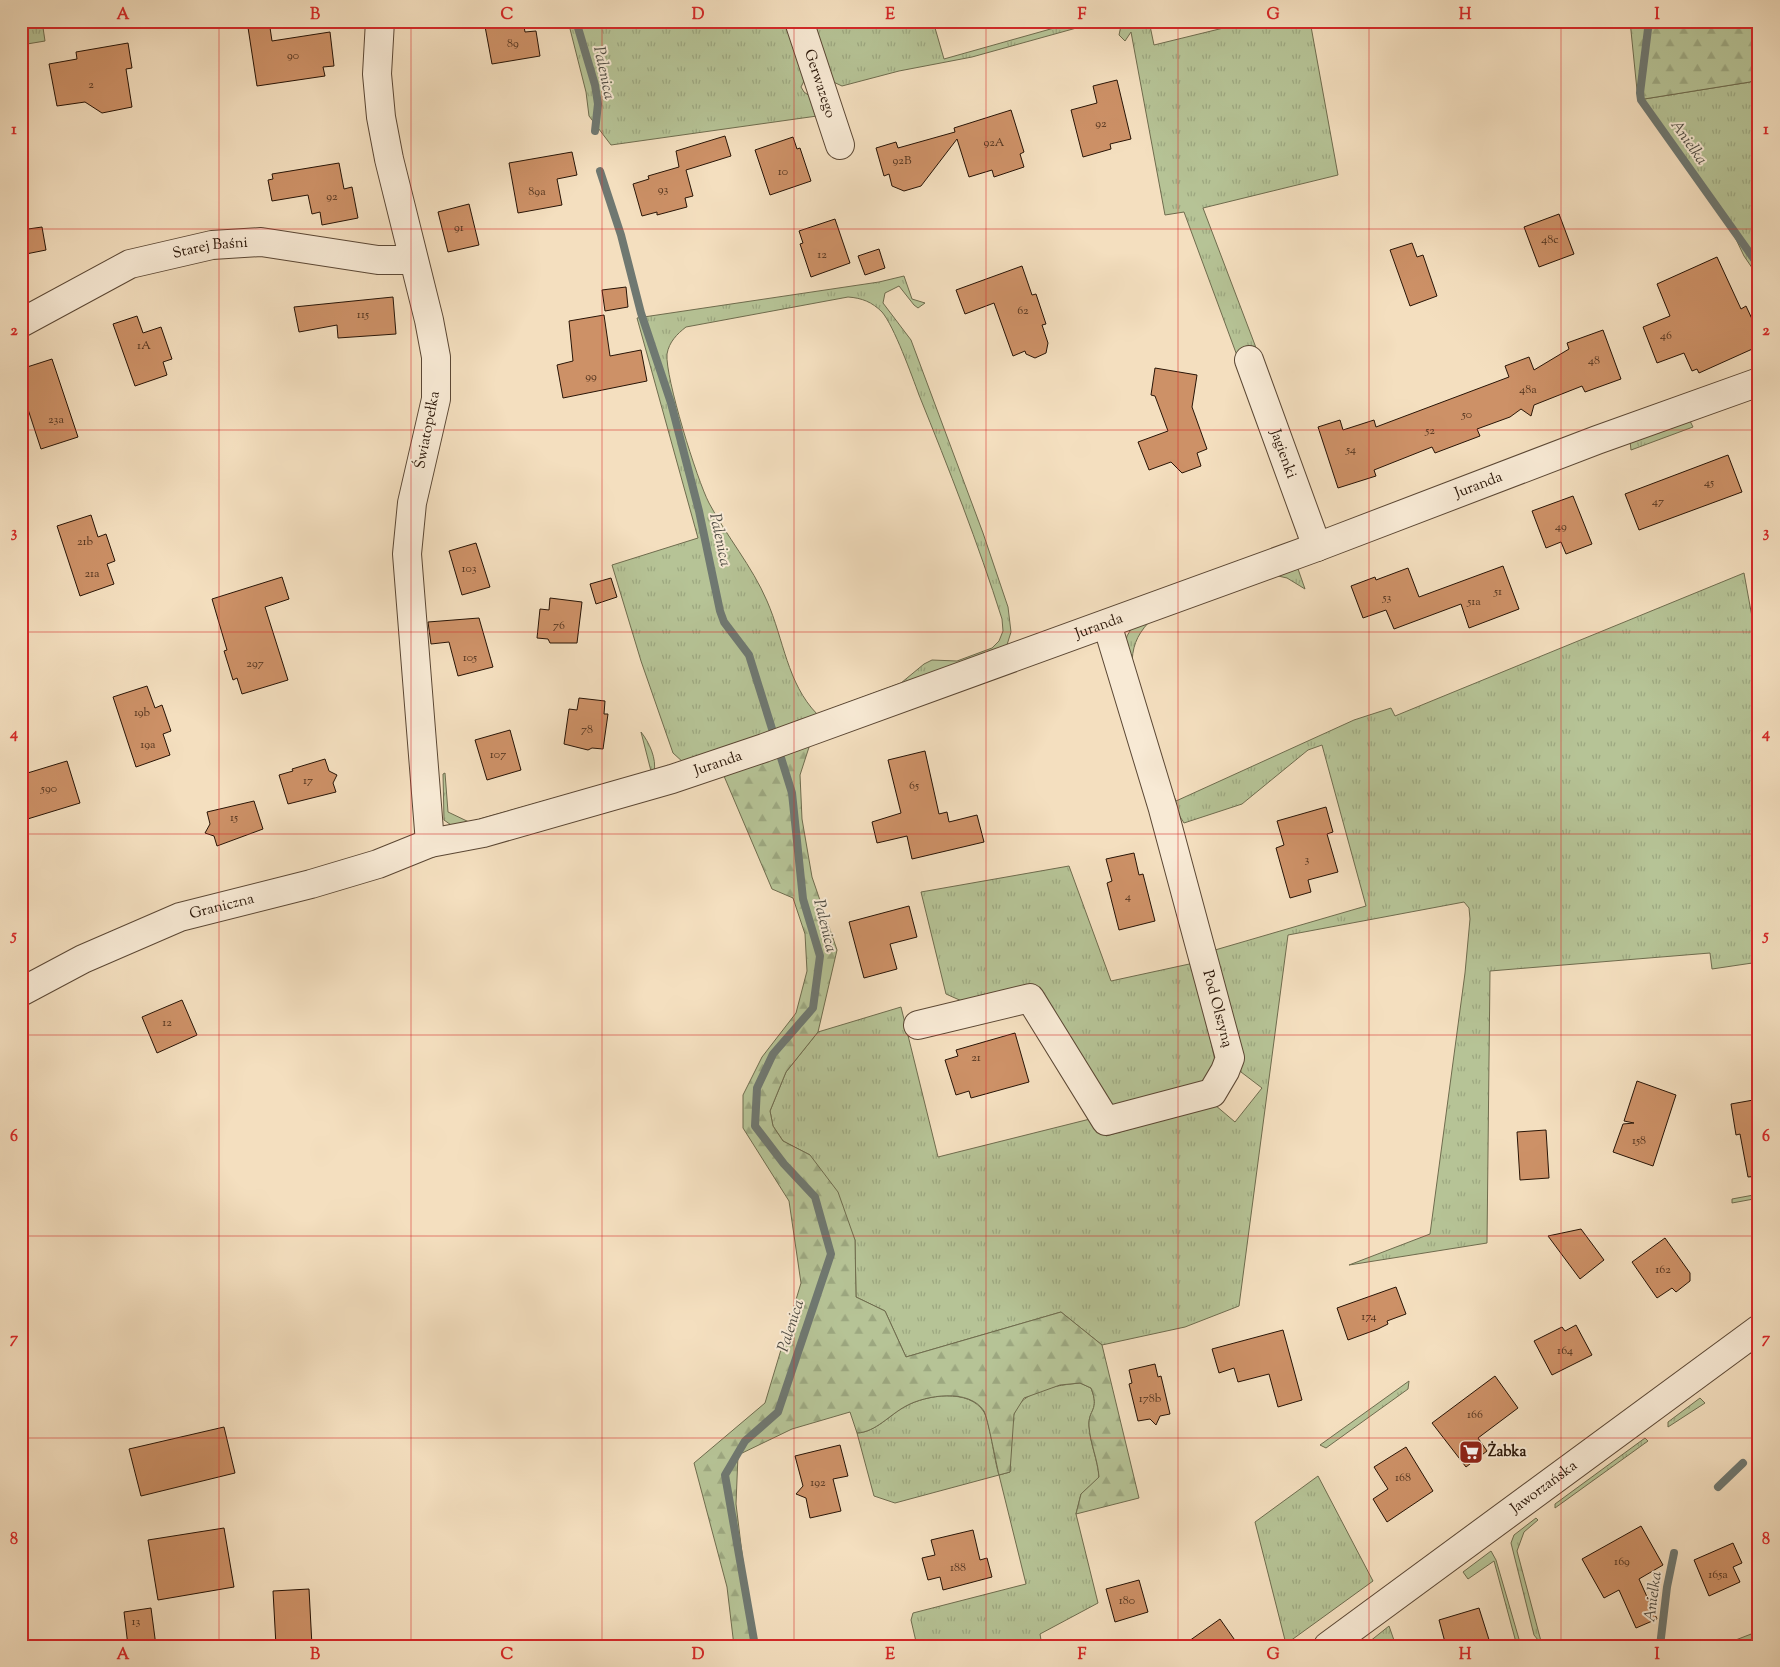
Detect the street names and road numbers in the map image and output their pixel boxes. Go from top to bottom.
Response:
street label: Gerwazego [799,47,841,121]
street label: Starej Baśni [170,232,249,264]
street label: Światopełka [408,389,446,471]
street label: Jagienki [1264,426,1302,481]
street label: Juranda [1451,467,1506,504]
street label: Juranda [1071,608,1126,645]
street label: Juranda [690,746,745,782]
street label: Graniczna [187,888,256,925]
street label: Pod Olszyną [1197,968,1237,1050]
street label: Jaworzańska [1505,1456,1582,1519]

